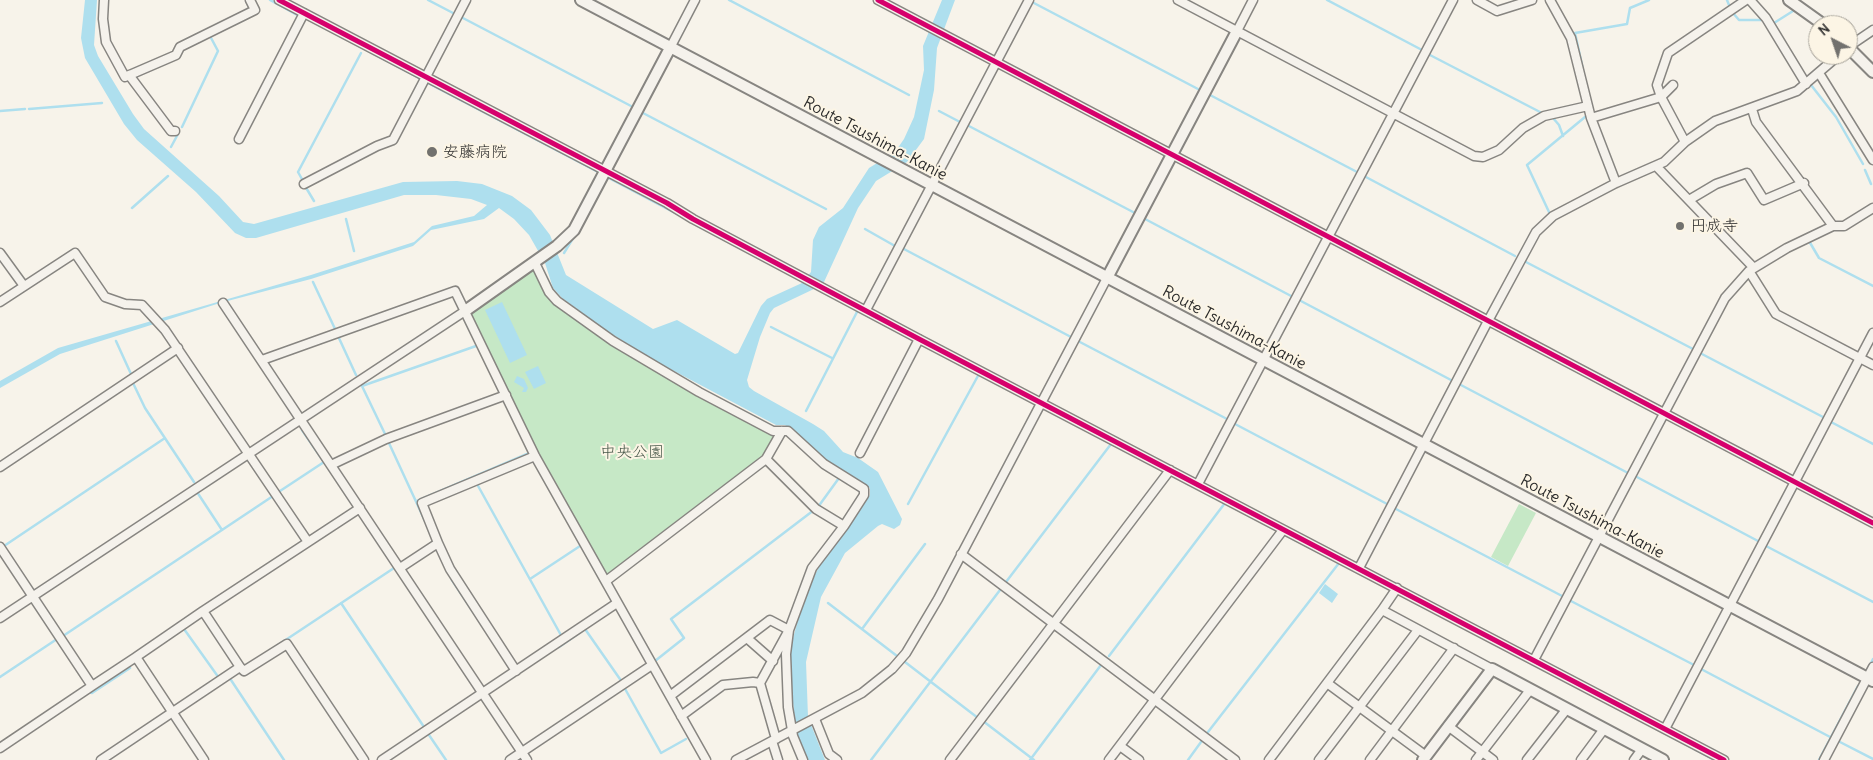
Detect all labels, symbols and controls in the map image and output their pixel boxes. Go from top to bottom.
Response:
north arrow [1808,15,1858,65]
text: N [1814,19,1833,39]
street label: Route Tsushima-Kanie [800,93,950,185]
place label: 安藤病院 [443,142,507,162]
marker: 安藤病院 [425,145,439,159]
place label: 円成寺 [1690,216,1738,236]
marker: 円成寺 [1674,220,1686,232]
street label: Route Tsushima-Kanie [1159,282,1309,374]
park label: 中央公園 [600,442,664,462]
street label: Route Tsushima-Kanie [1517,471,1667,563]

